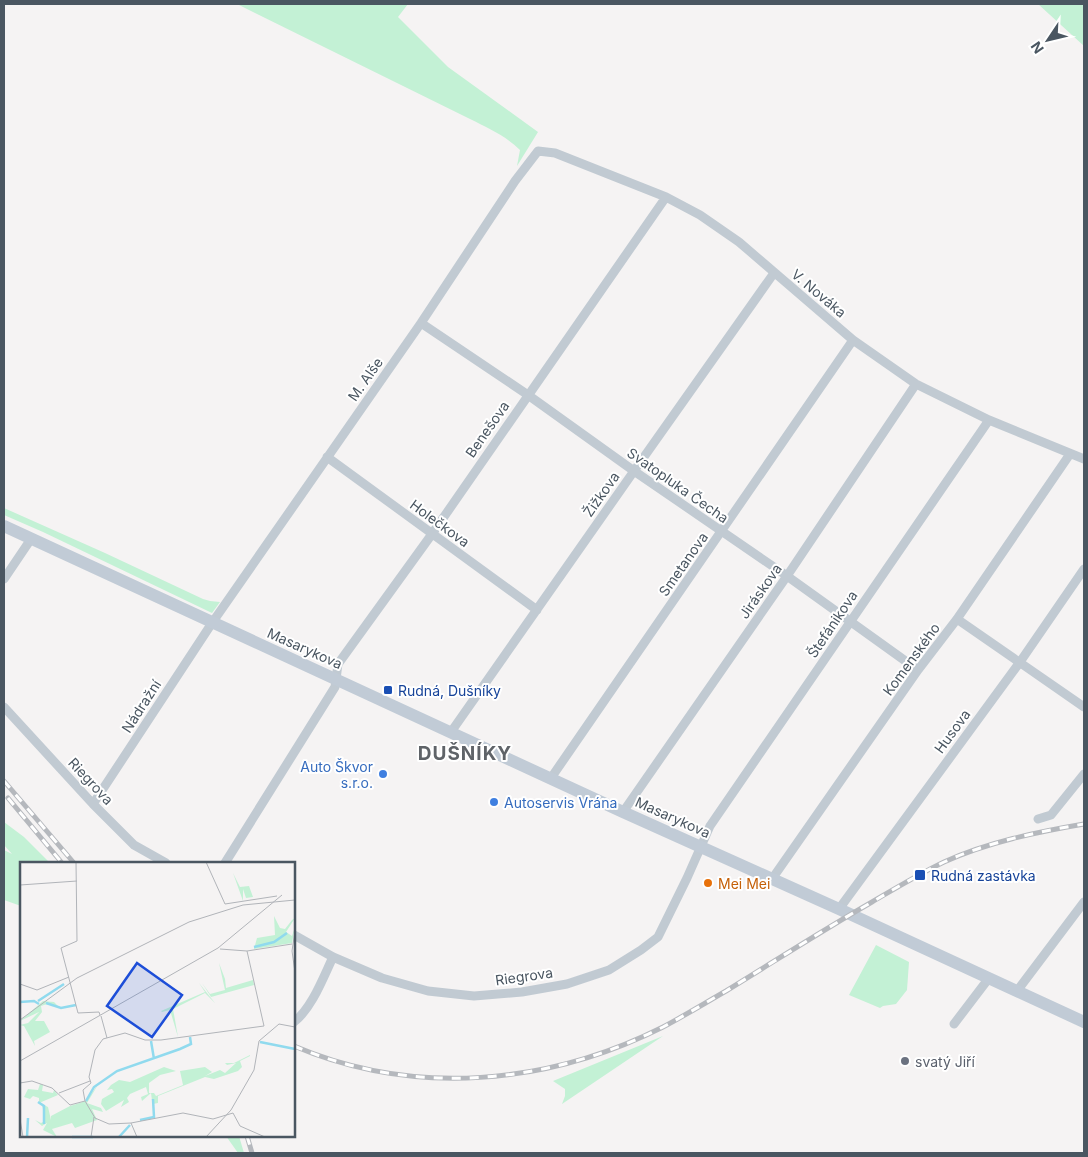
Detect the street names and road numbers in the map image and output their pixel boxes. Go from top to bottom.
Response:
street label: V. Nováka [788,265,850,321]
street label: M. Alše [344,354,386,404]
street label: Benešova [461,398,513,460]
street label: Svatopluka Čecha [624,444,732,526]
street label: Žižkova [579,468,623,520]
street label: Holečkova [407,496,473,550]
street label: Smetanova [655,529,711,599]
street label: Jiráskova [735,560,785,622]
street label: Štefánikova [803,587,861,661]
street label: Komenského [879,619,943,699]
street label: Masarykova [265,624,345,672]
street label: Nádražní [118,676,165,736]
street label: Husova [930,706,974,756]
street label: Riegrova [65,754,117,808]
street label: Masarykova [633,793,713,841]
street label: Riegrova [494,964,554,988]

